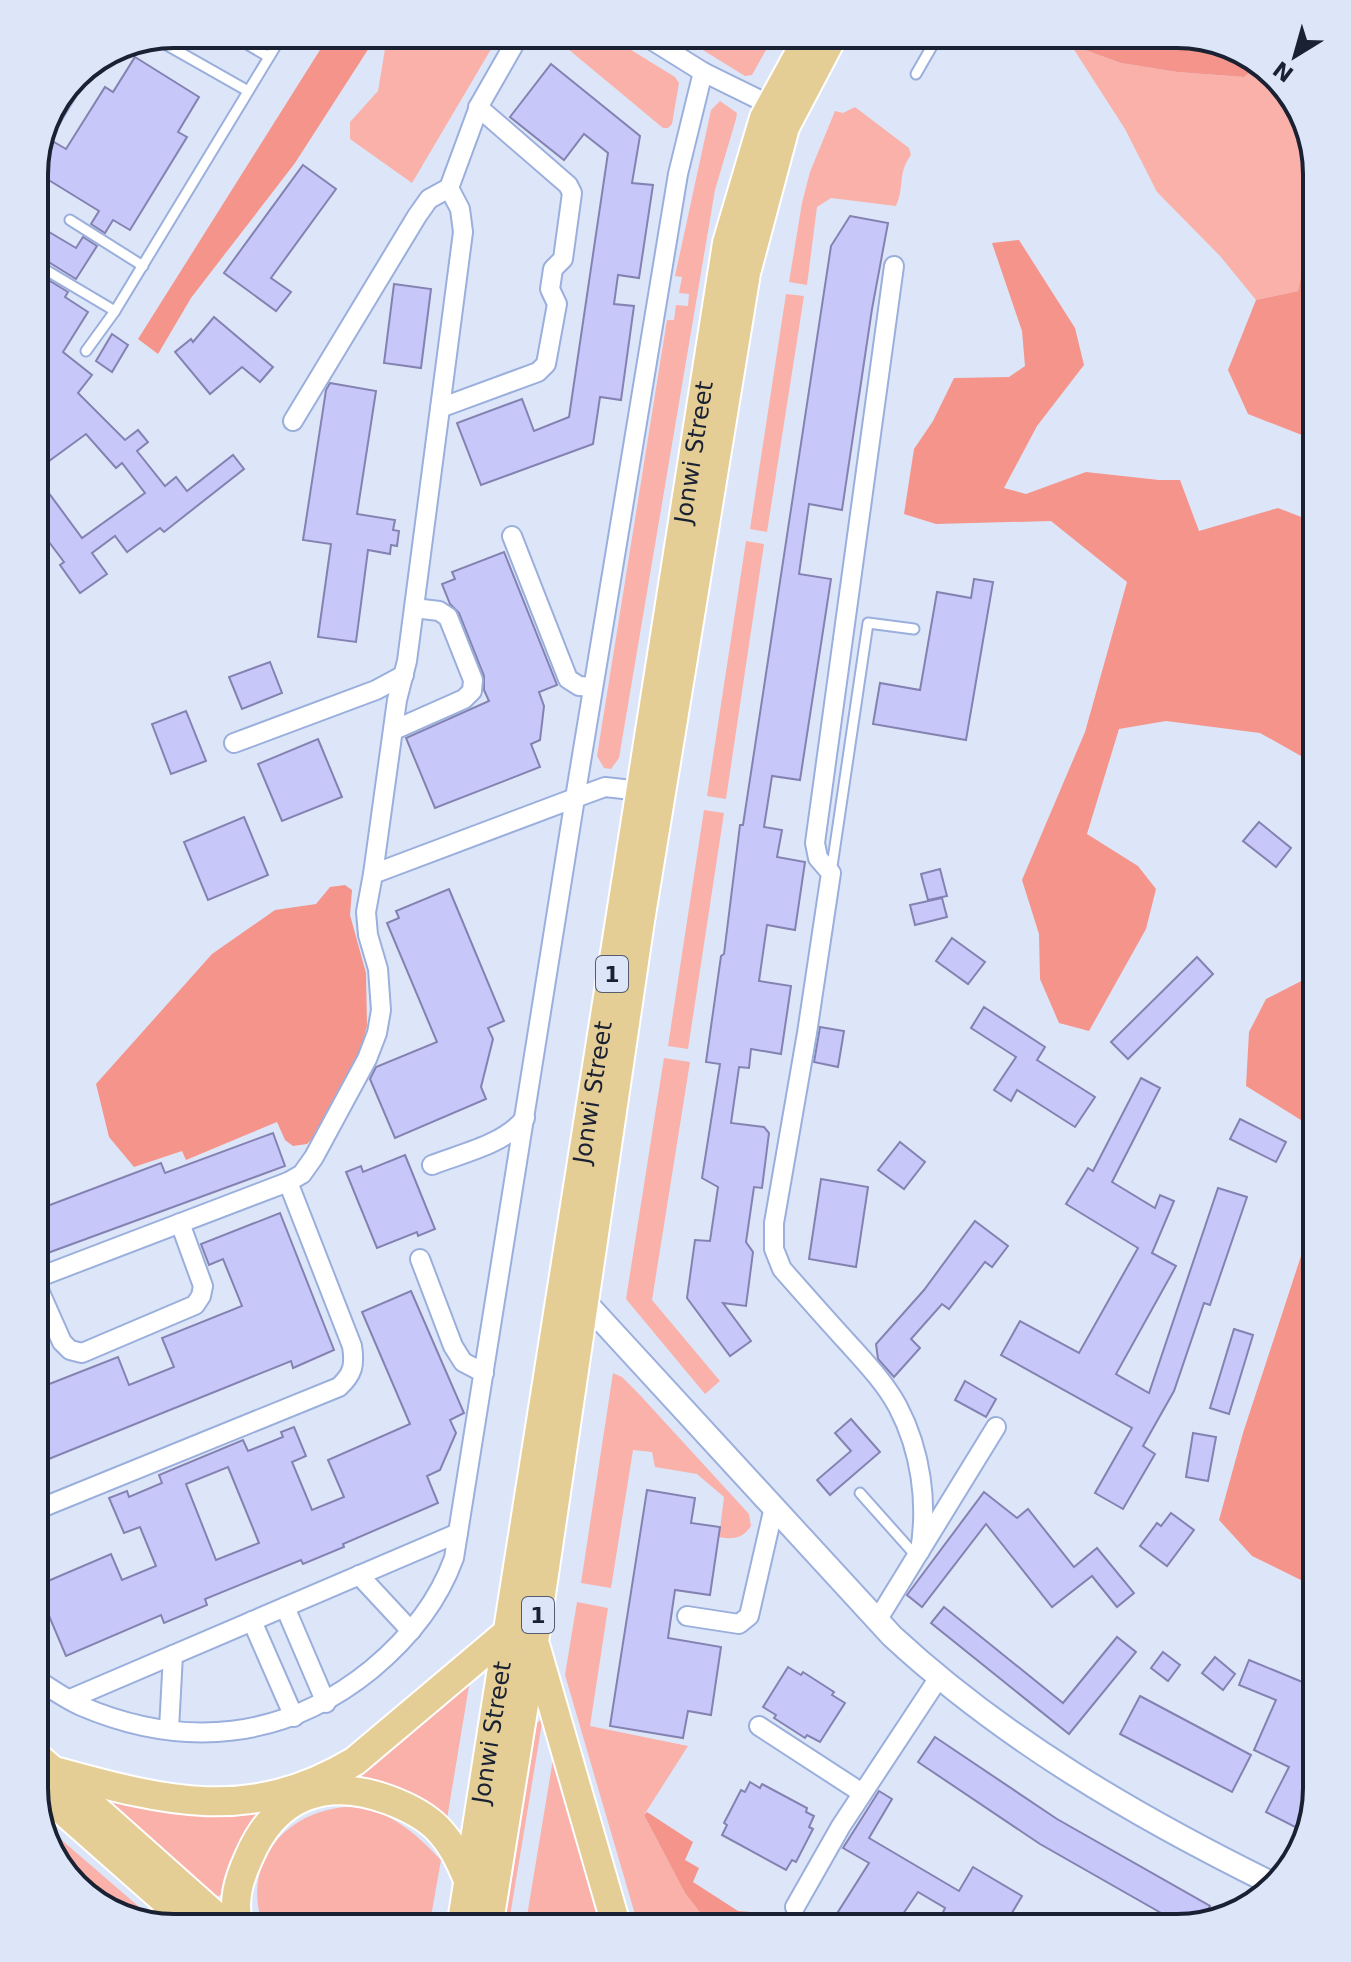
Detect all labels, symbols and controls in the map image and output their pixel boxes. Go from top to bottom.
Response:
north arrow [1255,16,1335,96]
text: N [1268,56,1298,87]
street label: Jonwi Street [669,379,719,527]
road number: 1 [596,956,628,992]
street label: Jonwi Street [568,1019,618,1168]
road number: 1 [522,1597,554,1633]
street label: Jonwi Street [467,1659,517,1808]

